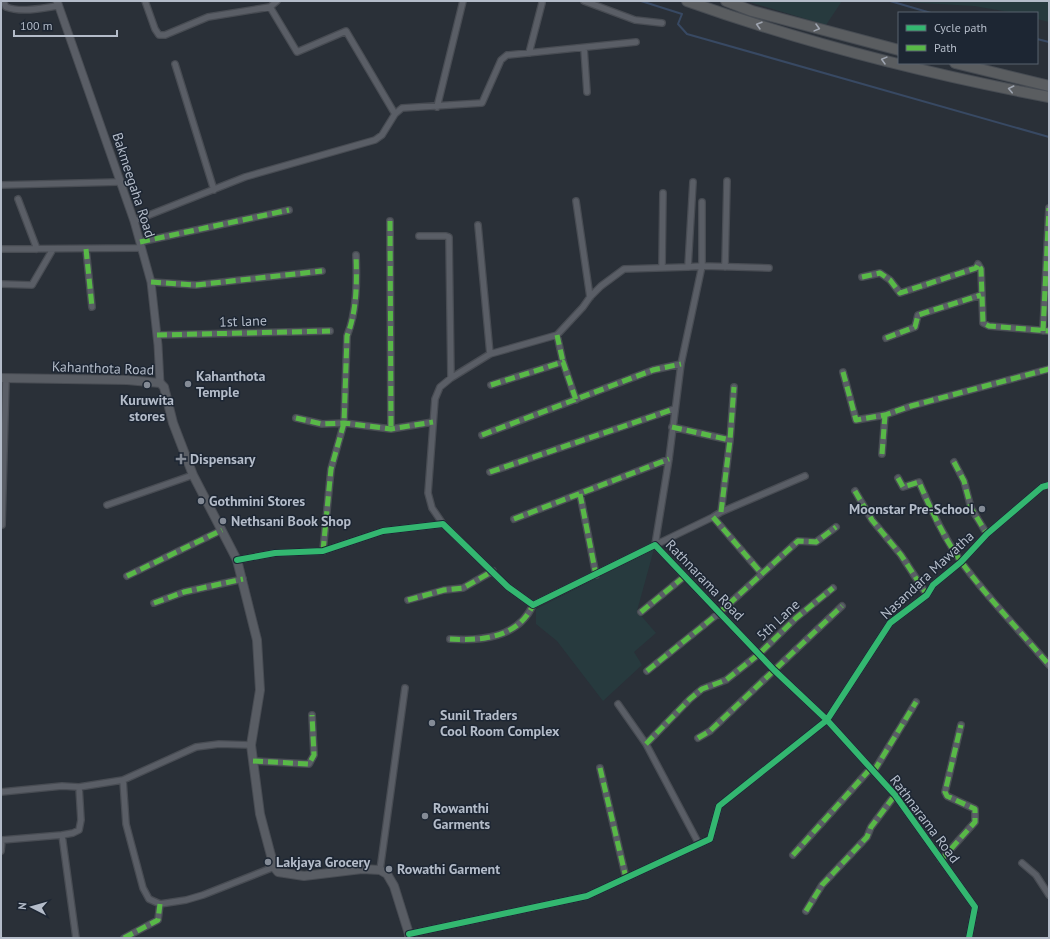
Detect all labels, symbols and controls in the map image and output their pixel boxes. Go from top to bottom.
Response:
scale bar [14,12,117,38]
legend [898,12,1038,64]
text: 100 m [20,18,53,33]
text: Cycle path [934,20,987,35]
one-way arrow [756,21,763,30]
one-way arrow [813,23,820,32]
text: Path [934,40,957,55]
one-way arrow [881,57,887,65]
one-way arrow [1008,86,1014,94]
street label: Bakmeegaha Road [109,130,159,240]
street label: 1st lane [219,311,267,331]
street label: Kahanthota Road [52,357,154,379]
place label: Kahanthota Temple [196,367,265,401]
marker: Kahanthota Temple [183,379,193,389]
marker: Kuruwita stores [142,380,152,390]
place label: Kuruwita stores [120,391,174,425]
place label: Dispensary [190,450,256,468]
marker: Dispensary [175,453,187,465]
place label: Gothmini Stores [209,492,305,510]
marker: Gothmini Stores [196,496,206,506]
place label: Moonstar Pre-School [849,500,975,518]
marker: Moonstar Pre-School [977,504,987,514]
place label: Nethsani Book Shop [231,512,351,530]
marker: Nethsani Book Shop [218,516,228,526]
street label: Nasandara Mawatha [876,527,978,623]
street label: Rathnarama Road [662,536,748,624]
street label: 5th Lane [753,596,803,644]
place label: Sunil Traders Cool Room Complex [440,706,560,740]
marker: Sunil Traders Cool Room Complex [427,718,437,728]
street label: Rathnarama Road [886,771,964,867]
place label: Rowanthi Garments [433,799,490,833]
marker: Rowanthi Garments [420,811,430,821]
place label: Lakjaya Grocery [276,853,371,871]
marker: Lakjaya Grocery [263,857,273,867]
place label: Rowathi Garment [397,860,500,878]
marker: Rowathi Garment [384,864,394,874]
north arrow [12,887,52,927]
text: N [15,902,29,910]

